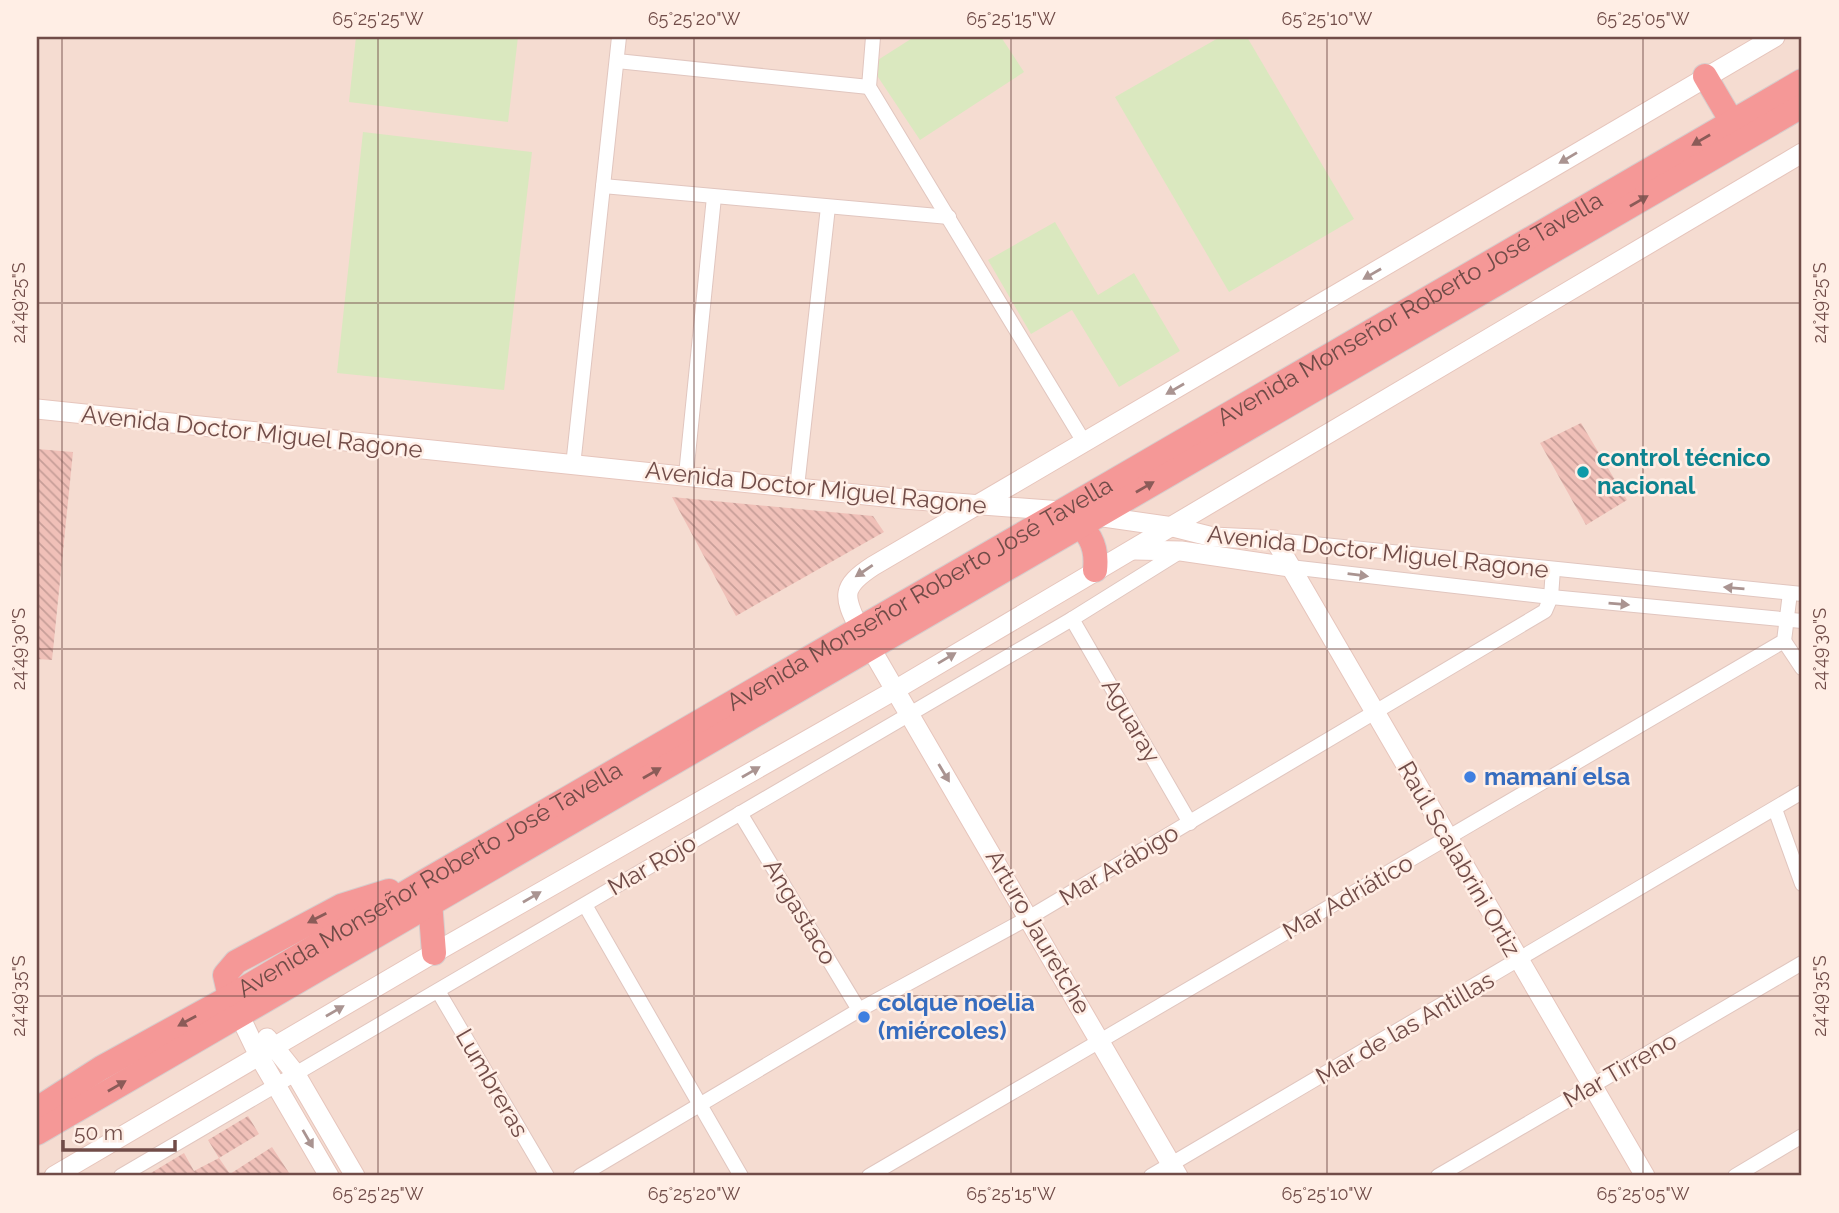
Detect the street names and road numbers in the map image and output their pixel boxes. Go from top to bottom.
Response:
street label: Avenida Monseñor Roberto José Tavella [1212,185,1607,432]
street label: Avenida Doctor Miguel Ragone [80,399,424,464]
street label: Avenida Doctor Miguel Ragone [644,455,988,520]
street label: Avenida Monseñor Roberto José Tavella [721,470,1117,717]
street label: Avenida Doctor Miguel Ragone [1206,519,1550,584]
street label: Aguaray [1096,674,1167,768]
street label: Avenida Monseñor Roberto José Tavella [232,755,627,1003]
street label: Raúl Scalabrini Ortiz [1392,756,1527,961]
street label: Mar Arábigo [1054,818,1184,912]
street label: Mar Rojo [602,828,701,901]
street label: Arturo Jauretche [980,845,1097,1019]
street label: Mar Adriático [1278,848,1418,945]
street label: Angastaco [758,854,843,970]
street label: Mar de las Antillas [1311,965,1499,1090]
street label: Lumbreras [450,1023,535,1142]
street label: Mar Tirreno [1558,1026,1682,1114]

